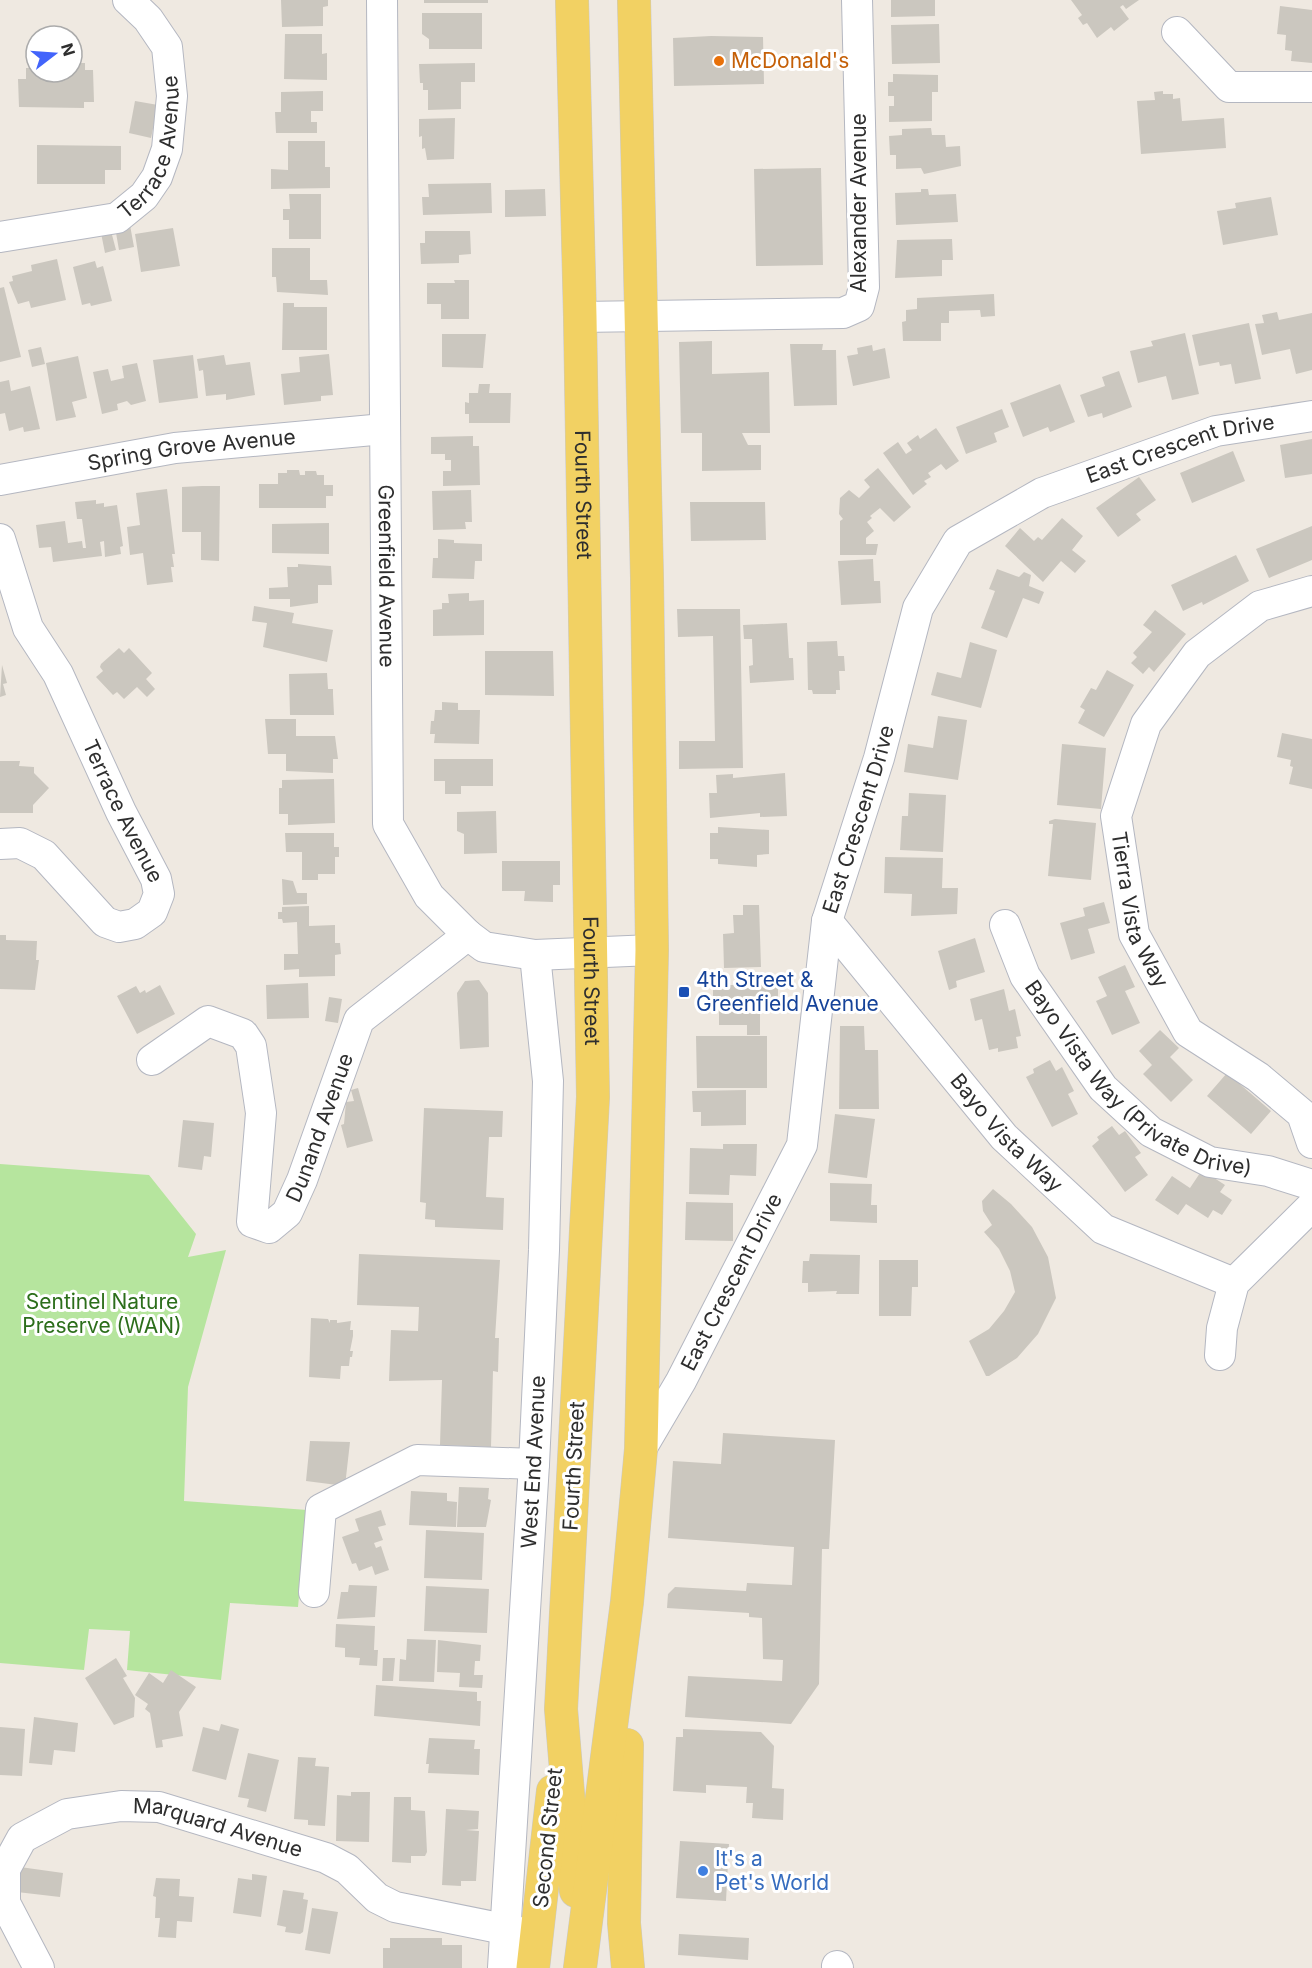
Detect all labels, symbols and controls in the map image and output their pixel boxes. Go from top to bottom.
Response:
north arrow [24,24,84,84]
text: N [57,41,80,58]
place label: McDonald's [731,48,849,73]
marker: McDonald's [712,54,726,68]
street label: Terrace Avenue [113,74,184,224]
street label: Alexander Avenue [846,113,871,293]
street label: East Crescent Drive [1082,409,1276,488]
street label: Spring Grove Avenue [85,424,297,476]
street label: Fourth Street [570,430,597,560]
street label: Greenfield Avenue [374,484,400,668]
street label: East Crescent Drive [817,722,899,917]
street label: Terrace Avenue [78,736,169,887]
street label: Tierra Vista Way [1107,830,1174,992]
street label: Fourth Street [578,916,605,1046]
place label: 4th Street & Greenfield Avenue [696,967,879,1016]
street label: Bayo Vista Way (Private Drive) [1020,975,1254,1180]
marker: 4th Street & Greenfield Avenue [677,985,691,999]
street label: Dunand Avenue [281,1050,358,1206]
street label: Bayo Vista Way [945,1068,1068,1197]
street label: East Crescent Drive [675,1189,787,1375]
park label: Sentinel Nature Preserve (WAN) [22,1289,182,1338]
street label: West End Avenue [516,1375,550,1549]
street label: Fourth Street [558,1401,589,1531]
street label: Second Street [528,1767,567,1909]
street label: Marquard Avenue [133,1793,306,1862]
place label: It's a Pet's World [715,1846,829,1895]
marker: It's a Pet's World [696,1864,710,1878]

